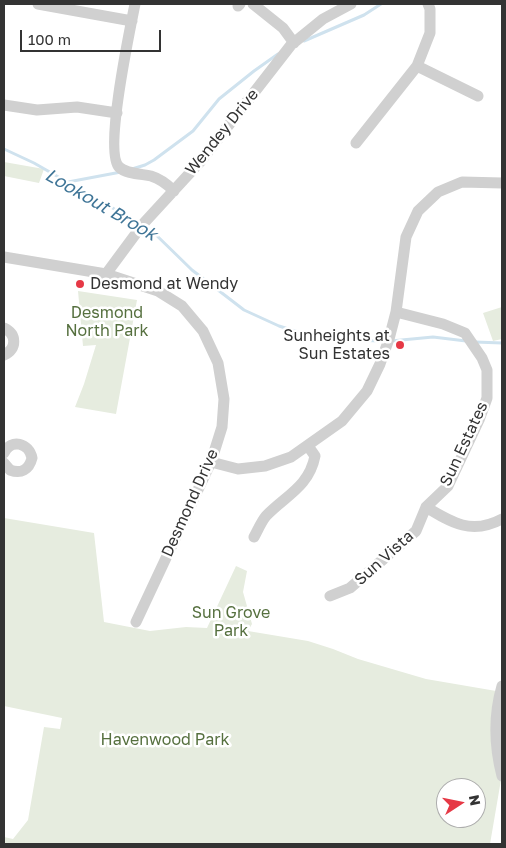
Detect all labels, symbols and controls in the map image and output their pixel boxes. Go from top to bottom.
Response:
scale bar [22,20,164,52]
text: 100 m [28,30,71,48]
street label: Wendey Drive [181,85,263,179]
water label: Lookout Brook [41,164,161,246]
place label: Desmond at Wendy [90,274,238,294]
marker: Desmond at Wendy [74,278,86,290]
park label: Desmond North Park [65,303,149,341]
place label: Sunheights at Sun Estates [283,326,390,364]
marker: Sunheights at Sun Estates [394,339,406,351]
street label: Sun Estates [436,399,492,489]
street label: Desmond Drive [158,446,222,560]
street label: Sun Vista [351,527,417,589]
park label: Sun Grove Park [192,603,270,641]
park label: Havenwood Park [101,730,229,750]
north arrow [436,778,486,828]
text: N [466,793,485,807]

